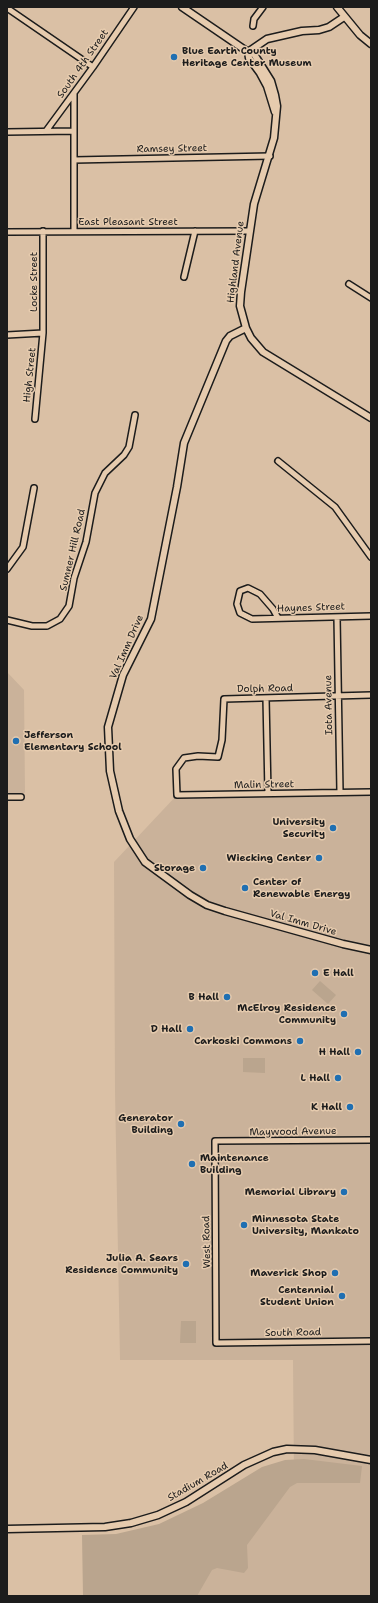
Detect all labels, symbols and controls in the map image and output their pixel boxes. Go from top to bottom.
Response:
street label: South 4th Street [55,27,111,101]
place label: Blue Earth County Heritage Center Museum [182,45,312,68]
marker: Blue Earth County Heritage Center Museum [169,52,179,62]
street label: Ramsey Street [137,142,207,156]
street label: East Pleasant Street [78,216,178,228]
street label: Highland Avenue [225,220,247,304]
street label: Locke Street [28,252,40,312]
street label: High Street [21,347,39,403]
street label: Sumner Hill Road [58,508,88,592]
street label: Haynes Street [277,601,345,615]
street label: Val Imm Drive [108,613,146,681]
street label: Iota Avenue [322,675,336,735]
street label: Dolph Road [237,683,293,695]
place label: Jefferson Elementary School [24,729,122,752]
marker: Jefferson Elementary School [11,736,21,746]
street label: Malin Street [234,778,294,792]
place label: University Security [273,816,325,840]
marker: University Security [328,823,338,833]
place label: Wiecking Center [227,852,311,864]
marker: Wiecking Center [314,853,324,863]
place label: Storage [154,862,195,874]
marker: Storage [198,863,208,873]
place label: Center of Renewable Energy [253,876,350,900]
marker: Center of Renewable Energy [240,883,250,893]
street label: Val Imm Drive [268,908,338,938]
place label: E Hall [323,967,354,979]
marker: E Hall [310,968,320,978]
place label: B Hall [189,991,219,1003]
marker: B Hall [222,992,232,1002]
place label: McElroy Residence Community [237,1002,336,1026]
marker: McElroy Residence Community [339,1009,349,1019]
place label: D Hall [151,1023,182,1035]
marker: D Hall [185,1024,195,1034]
place label: Carkoski Commons [194,1035,292,1047]
marker: Carkoski Commons [295,1036,305,1046]
place label: H Hall [319,1046,350,1058]
marker: H Hall [353,1047,363,1057]
place label: L Hall [300,1072,330,1084]
marker: L Hall [333,1073,343,1083]
place label: K Hall [311,1101,342,1113]
marker: K Hall [345,1102,355,1112]
place label: Generator Building [118,1112,173,1136]
marker: Generator Building [176,1119,186,1129]
street label: Maywood Avenue [249,1125,337,1139]
place label: Maintenance Building [200,1152,269,1176]
marker: Maintenance Building [187,1159,197,1169]
place label: Memorial Library [245,1186,336,1198]
marker: Memorial Library [339,1187,349,1197]
place label: Minnesota State University, Mankato [252,1213,359,1236]
street label: West Road [201,1216,213,1268]
marker: Minnesota State University, Mankato [239,1220,249,1230]
place label: Julia A. Sears Residence Community [65,1252,178,1276]
marker: Julia A. Sears Residence Community [181,1259,191,1269]
place label: Maverick Shop [250,1267,327,1279]
marker: Maverick Shop [330,1268,340,1278]
place label: Centennial Student Union [260,1284,334,1308]
marker: Centennial Student Union [337,1291,347,1301]
street label: South Road [265,1327,321,1339]
street label: Stadium Road [166,1460,230,1504]

